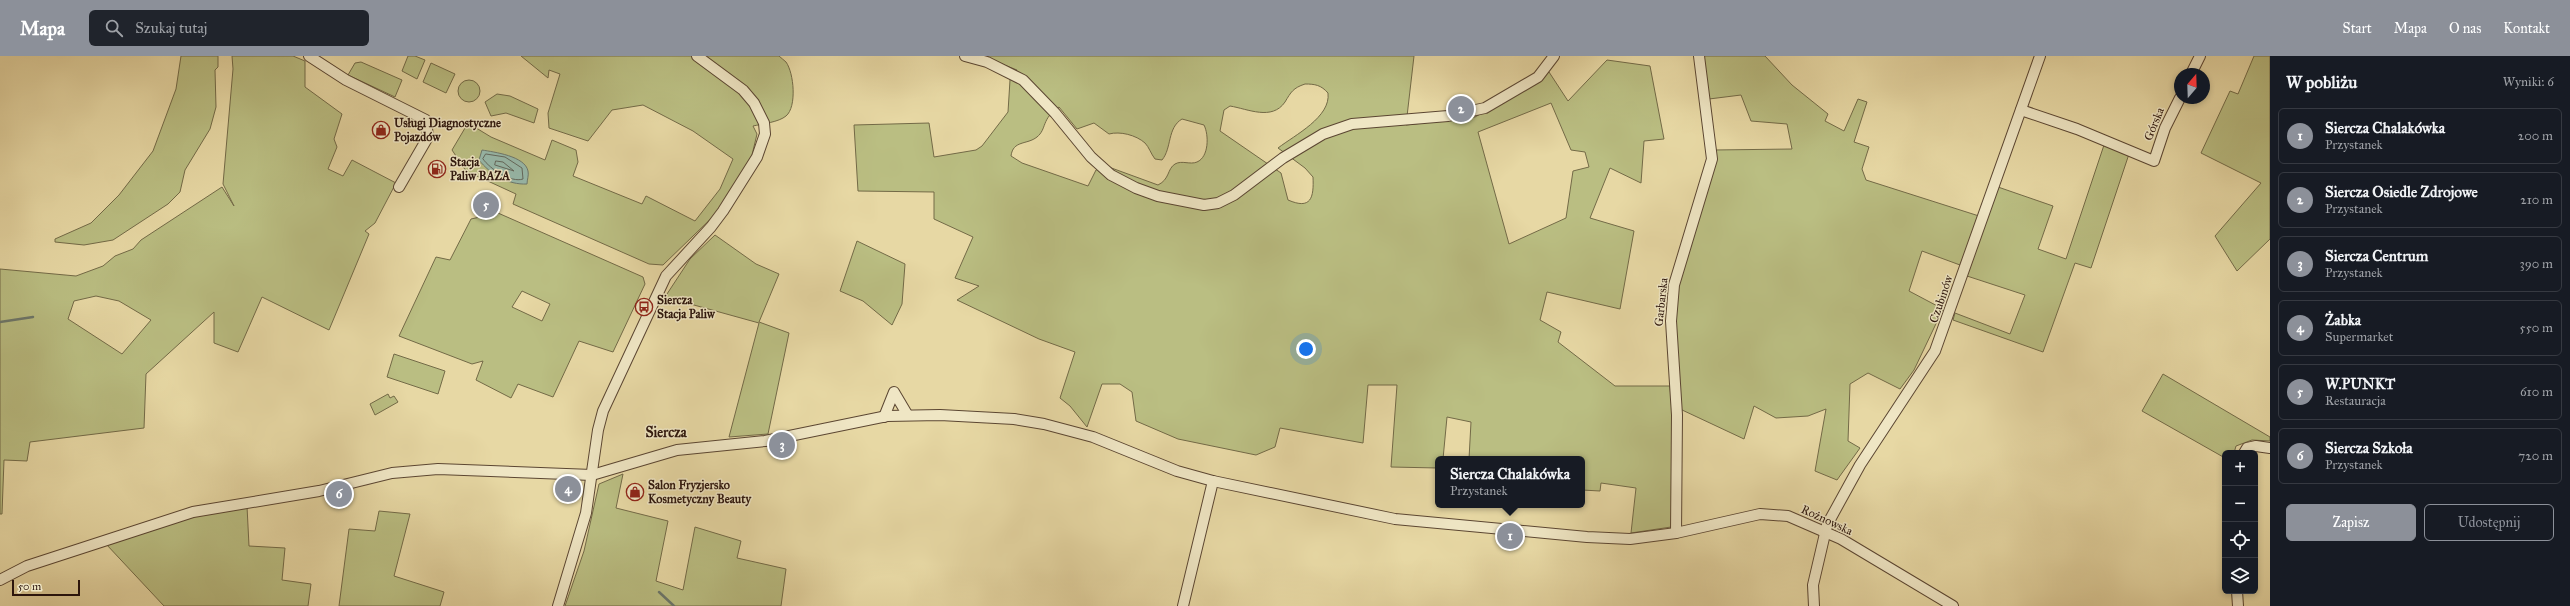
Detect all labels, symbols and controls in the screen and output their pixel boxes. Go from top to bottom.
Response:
search box [89,10,369,46]
text: Mapa [20,17,65,40]
icon: search [103,17,125,39]
text: Szukaj tutaj [135,19,208,37]
text: Start [2343,20,2372,37]
text: Mapa [2394,20,2427,37]
text: O nas [2449,20,2481,37]
text: Kontakt [2503,20,2550,37]
north arrow [2174,68,2210,104]
text: W pobliżu [2286,72,2357,93]
text: Wyniki: 6 [2503,74,2554,90]
pin: 2 [1448,94,1474,124]
street label: Górska [2141,105,2167,143]
place label: Usługi Diagnostyczne Pojazdów [394,116,501,145]
text: Siercza Chalakówka [2325,119,2445,137]
shop icon: Usługi Diagnostyczne Pojazdów [371,120,391,140]
text: 1 [2297,128,2303,144]
text: 200 m [2518,128,2553,144]
text: Przystanek [2325,137,2383,153]
place label: Stacja Paliw BAZA [450,155,511,183]
fuel station icon: Stacja Paliw BAZA [427,159,447,179]
text: Siercza Osiedle Zdrojowe [2325,183,2478,201]
pin: 5 [473,190,499,220]
text: 2 [2297,192,2303,208]
text: 210 m [2520,192,2553,208]
text: Przystanek [2325,201,2383,217]
text: Siercza Centrum [2325,247,2428,265]
text: 3 [2297,256,2303,272]
text: 390 m [2520,256,2553,272]
text: Przystanek [2325,265,2383,281]
street label: Czubinów [1926,273,1956,325]
street label: Garbarska [1651,276,1671,327]
place label: Siercza Stacja Paliw [657,293,716,322]
bus stop icon: Siercza Stacja Paliw [634,297,654,317]
text: Żabka [2325,311,2361,329]
text: 4 [2296,320,2304,336]
text: 550 m [2520,320,2553,336]
text: Supermarket [2325,329,2393,345]
your location [1296,339,1316,359]
text: W.PUNKT [2325,375,2395,393]
text: 5 [2297,384,2303,400]
text: 610 m [2520,384,2553,400]
text: Restauracja [2325,393,2386,409]
district label: Siercza [645,424,688,441]
pin: 3 [769,430,795,460]
text: Siercza Szkoła [2325,439,2413,457]
text: 6 [2297,448,2303,464]
text: 720 m [2518,448,2553,464]
map controls [2222,450,2258,594]
button: + [2222,450,2258,486]
popup [1435,456,1585,508]
text: Przystanek [2325,457,2383,473]
text: Siercza Chalakówka [1450,465,1570,483]
pin: 4 [555,474,581,504]
place label: Salon Fryzjersko Kosmetyczny Beauty [648,478,752,507]
pin: 6 [326,479,352,509]
shop icon: Salon Fryzjersko Kosmetyczny Beauty [625,482,645,502]
text: Przystanek [1450,483,1508,499]
button: − [2222,486,2258,522]
street label: Rożnowska [1799,502,1856,538]
button: Zapisz [2286,504,2416,541]
button: Udostępnij [2424,504,2554,541]
pin: 1 [1497,521,1523,551]
button: locate [2222,522,2258,558]
button: layers [2222,558,2258,594]
scale bar [12,578,80,597]
text: 50 m [18,580,41,593]

